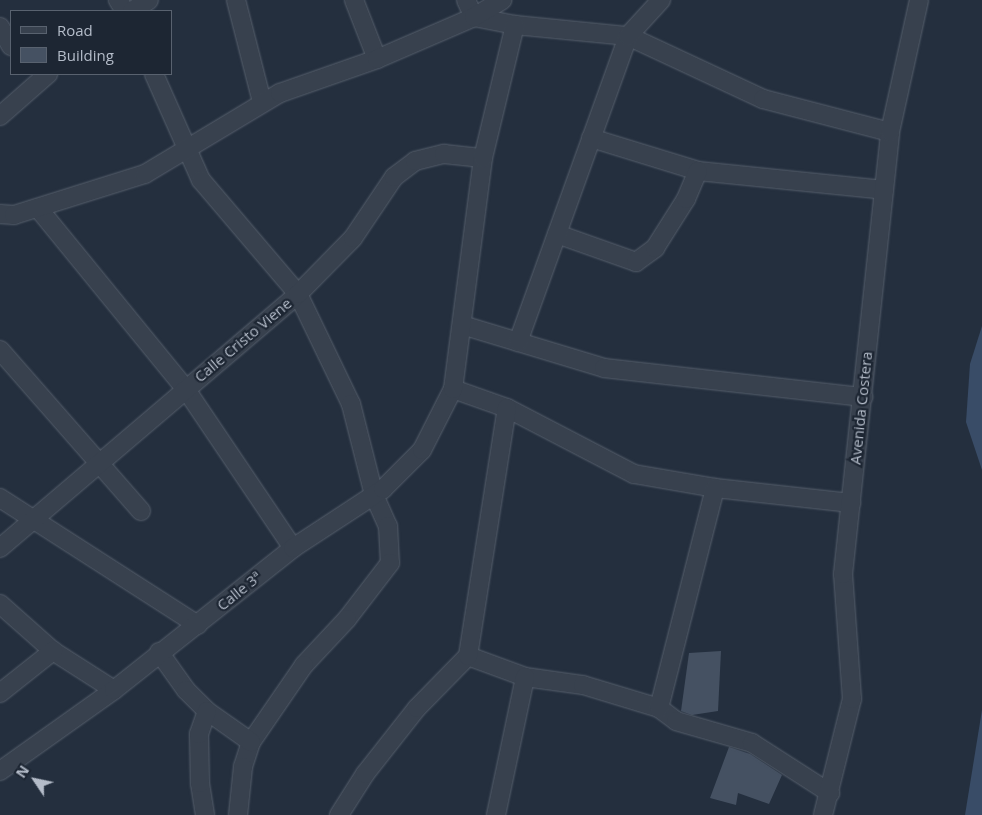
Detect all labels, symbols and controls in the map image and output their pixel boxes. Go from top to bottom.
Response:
legend [10,10,172,75]
text: Road [57,20,93,40]
text: Building [57,45,114,65]
street label: Calle Cristo Viene [191,294,295,386]
street label: Avenida Costera [846,351,876,465]
street label: Calle 3ª [213,568,265,614]
north arrow [10,755,60,805]
text: N [11,761,33,781]

